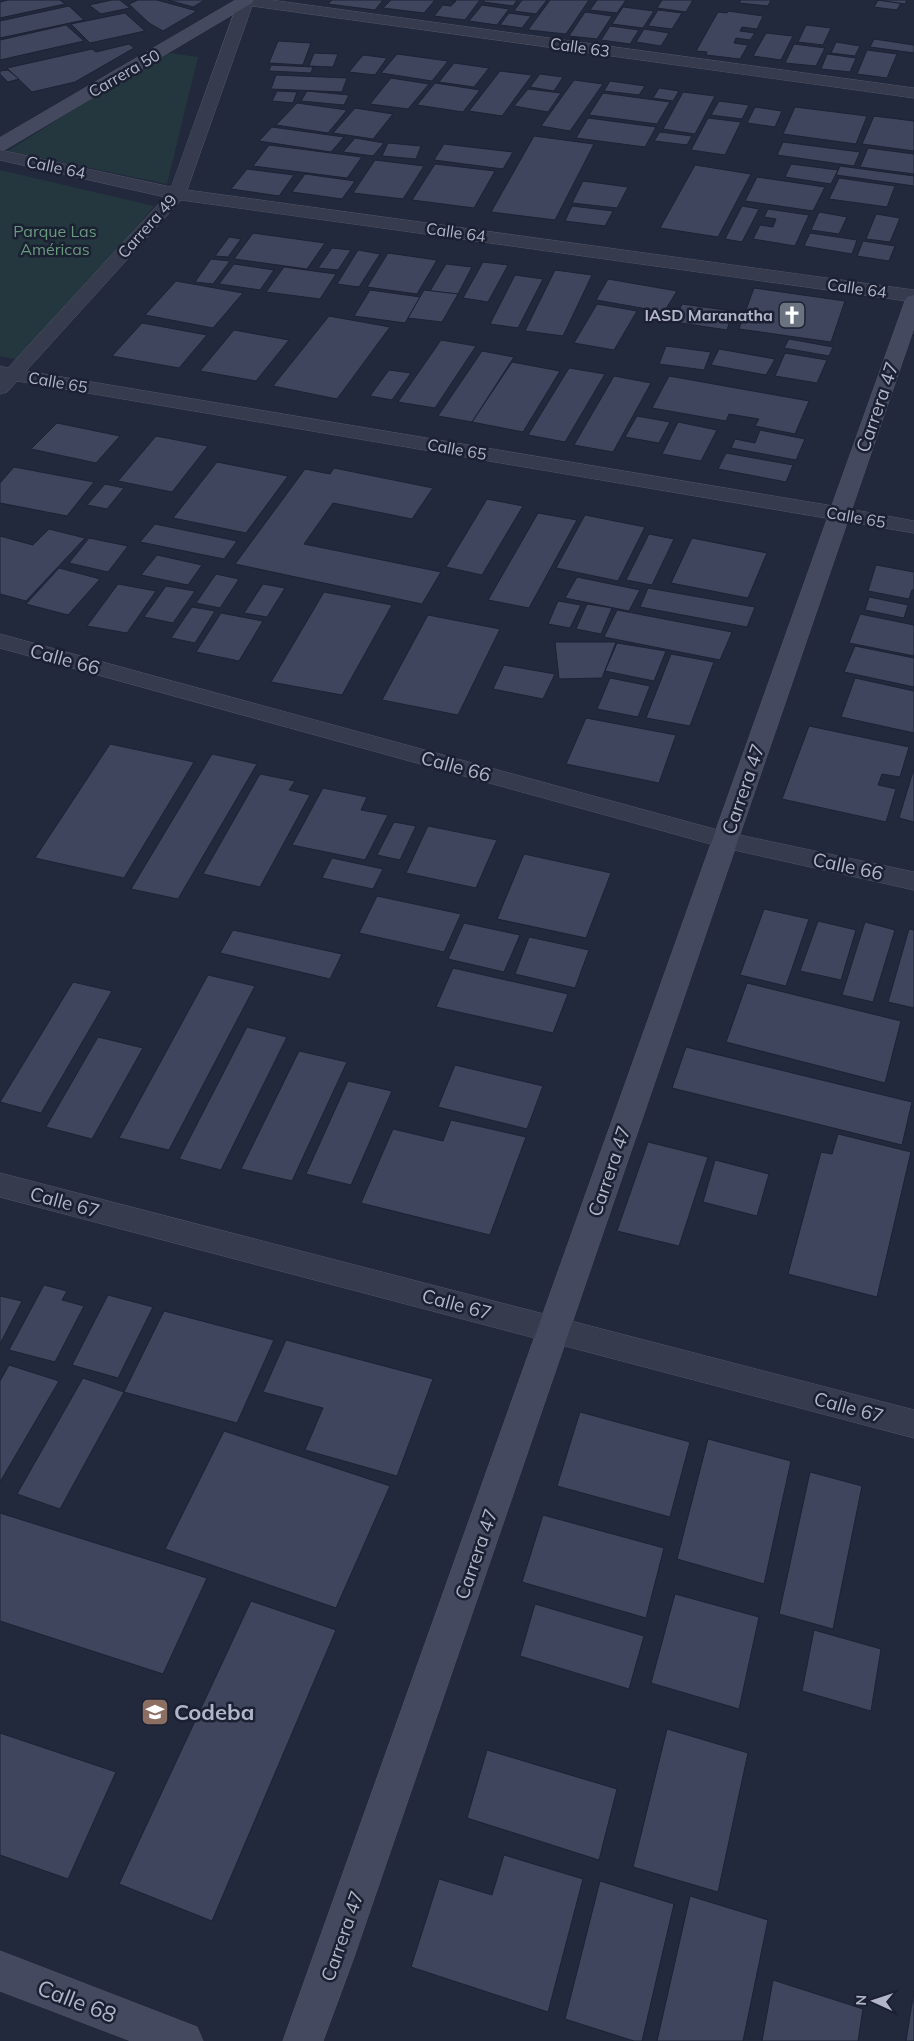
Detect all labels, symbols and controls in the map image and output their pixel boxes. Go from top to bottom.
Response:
street label: Calle 63 [549,33,611,61]
street label: Carrera 50 [85,45,163,101]
street label: Calle 64 [25,151,88,183]
street label: Carrera 49 [113,190,181,262]
street label: Calle 64 [425,218,487,246]
park label: Parque Las Américas [13,221,97,259]
street label: Calle 64 [826,274,888,302]
church icon: IASD Maranatha [777,300,807,330]
place label: IASD Maranatha [645,305,773,325]
street label: Carrera 47 [850,359,904,455]
street label: Calle 65 [27,367,89,397]
street label: Calle 65 [426,434,488,464]
street label: Calle 65 [825,502,887,532]
street label: Calle 66 [27,638,103,680]
street label: Carrera 47 [716,741,770,837]
street label: Calle 66 [418,745,494,787]
street label: Calle 66 [811,847,885,885]
street label: Carrera 47 [582,1123,636,1219]
street label: Calle 67 [27,1181,103,1223]
street label: Calle 67 [419,1283,495,1325]
street label: Calle 67 [811,1386,887,1428]
street label: Carrera 47 [449,1506,503,1602]
school or university icon: Codeba [140,1697,170,1727]
place label: Codeba [174,1698,254,1726]
street label: Carrera 47 [315,1888,369,1984]
street label: Calle 68 [33,1973,121,2029]
north arrow [849,1976,899,2026]
text: N [852,1995,870,2006]

